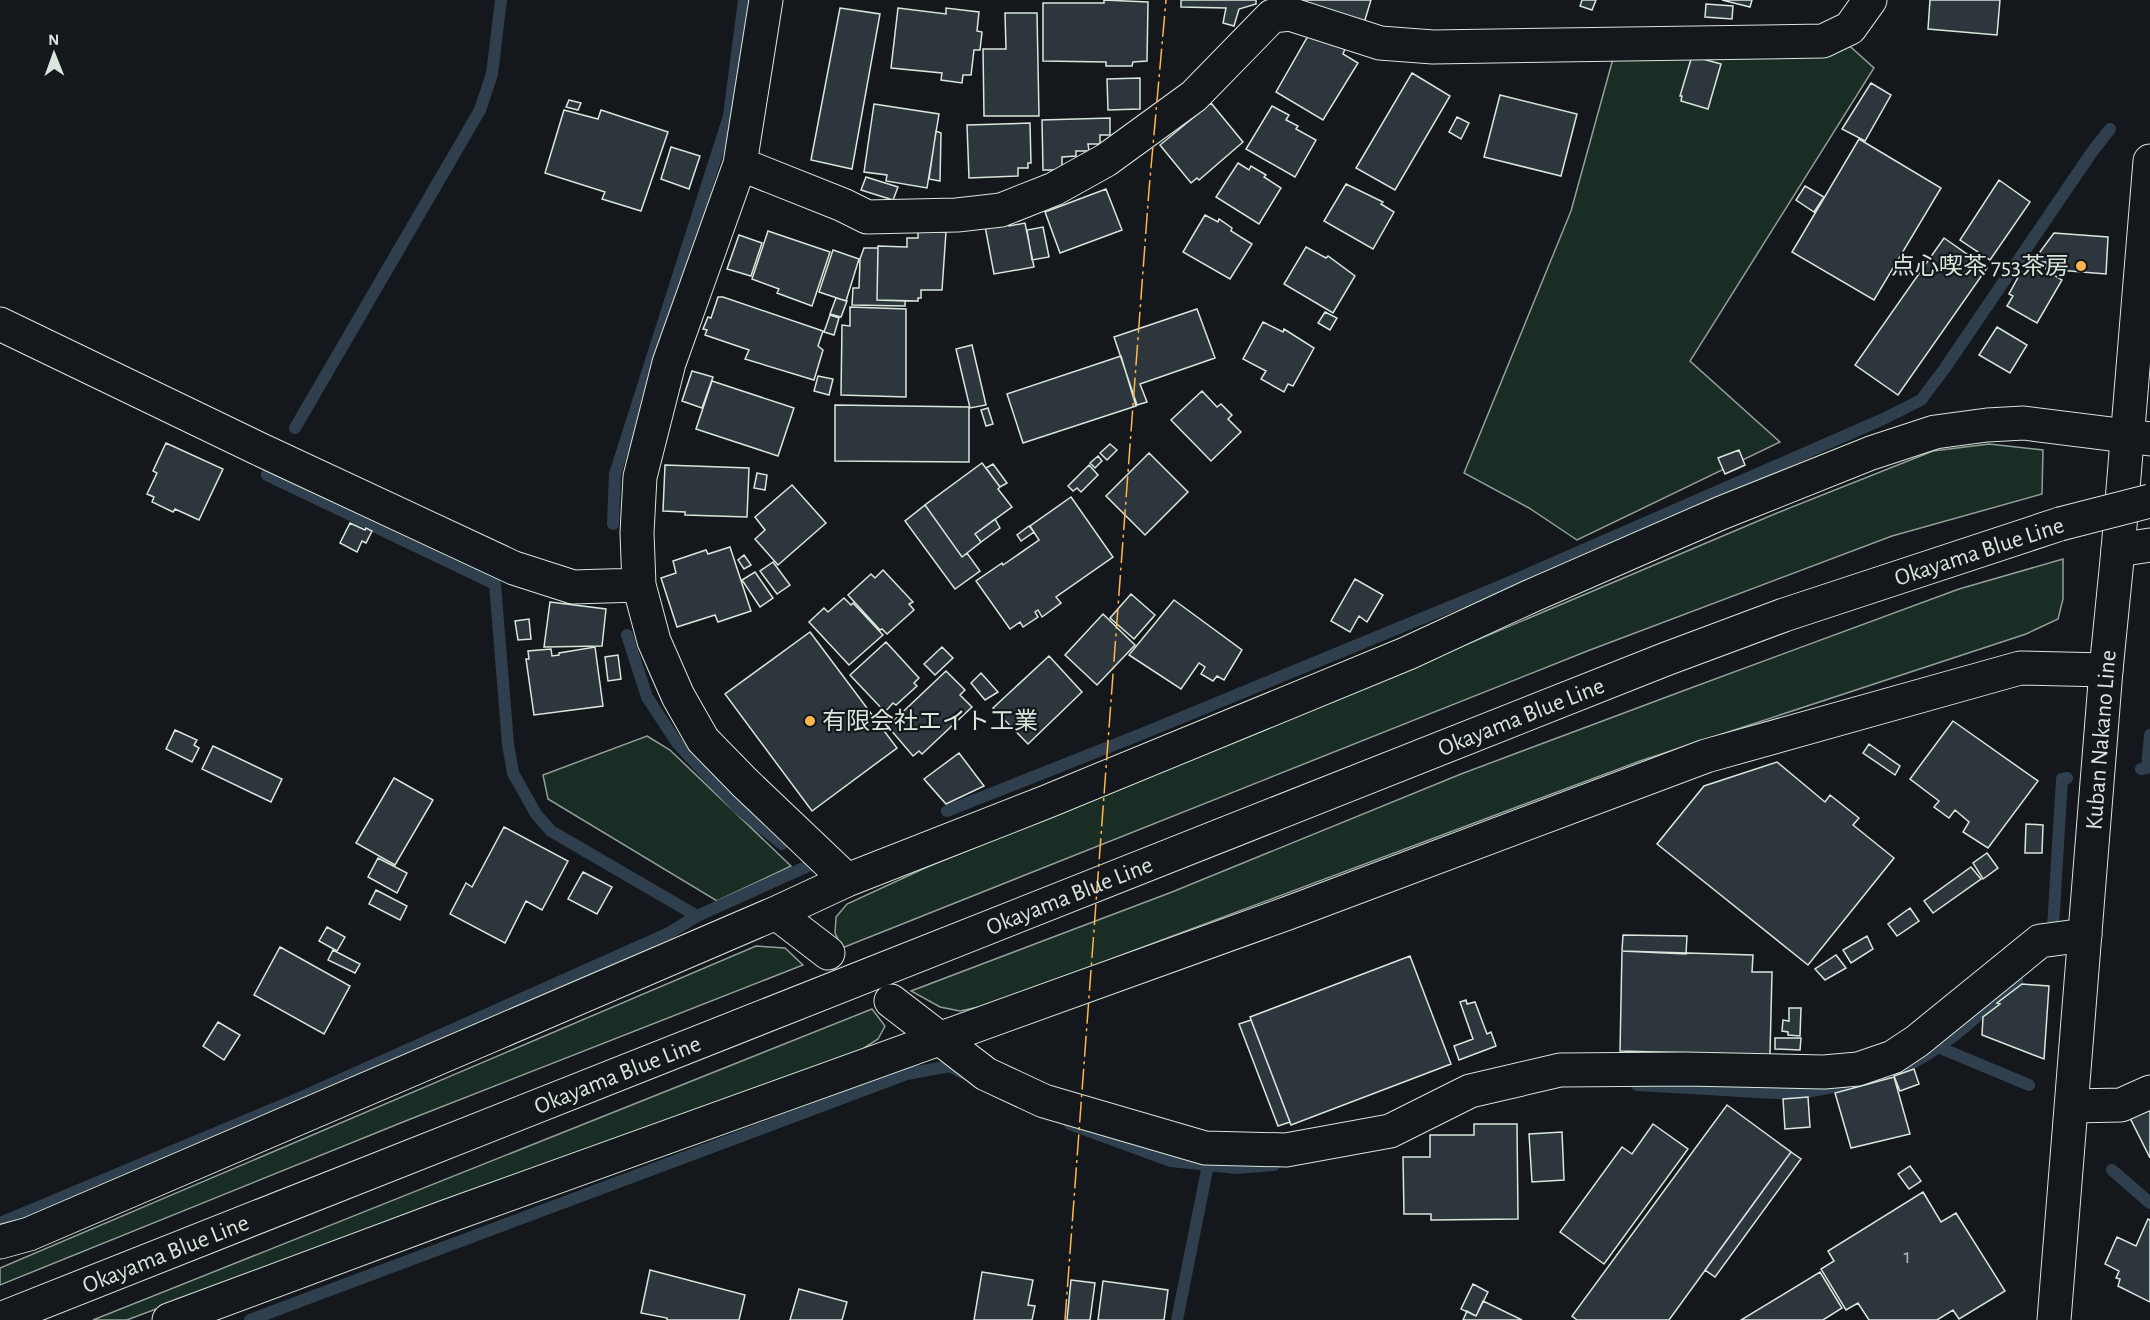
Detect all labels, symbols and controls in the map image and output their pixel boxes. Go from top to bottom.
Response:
north arrow [24,24,84,84]
text: N [48,32,59,48]
place label: 点心喫茶 753茶房 [1891,253,2069,279]
marker: 点心喫茶 753茶房 [2074,259,2088,273]
street label: Okayama Blue Line [1892,513,2067,591]
street label: Kuban Nakano Line [2082,649,2121,831]
street label: Okayama Blue Line [1435,674,1608,761]
place label: 有限会社エイト工業 [822,708,1038,734]
marker: 有限会社エイト工業 [803,714,817,728]
street label: Okayama Blue Line [983,853,1156,940]
street label: Okayama Blue Line [531,1032,704,1119]
street label: Okayama Blue Line [79,1211,252,1298]
house number: 1 [1903,1246,1911,1267]

